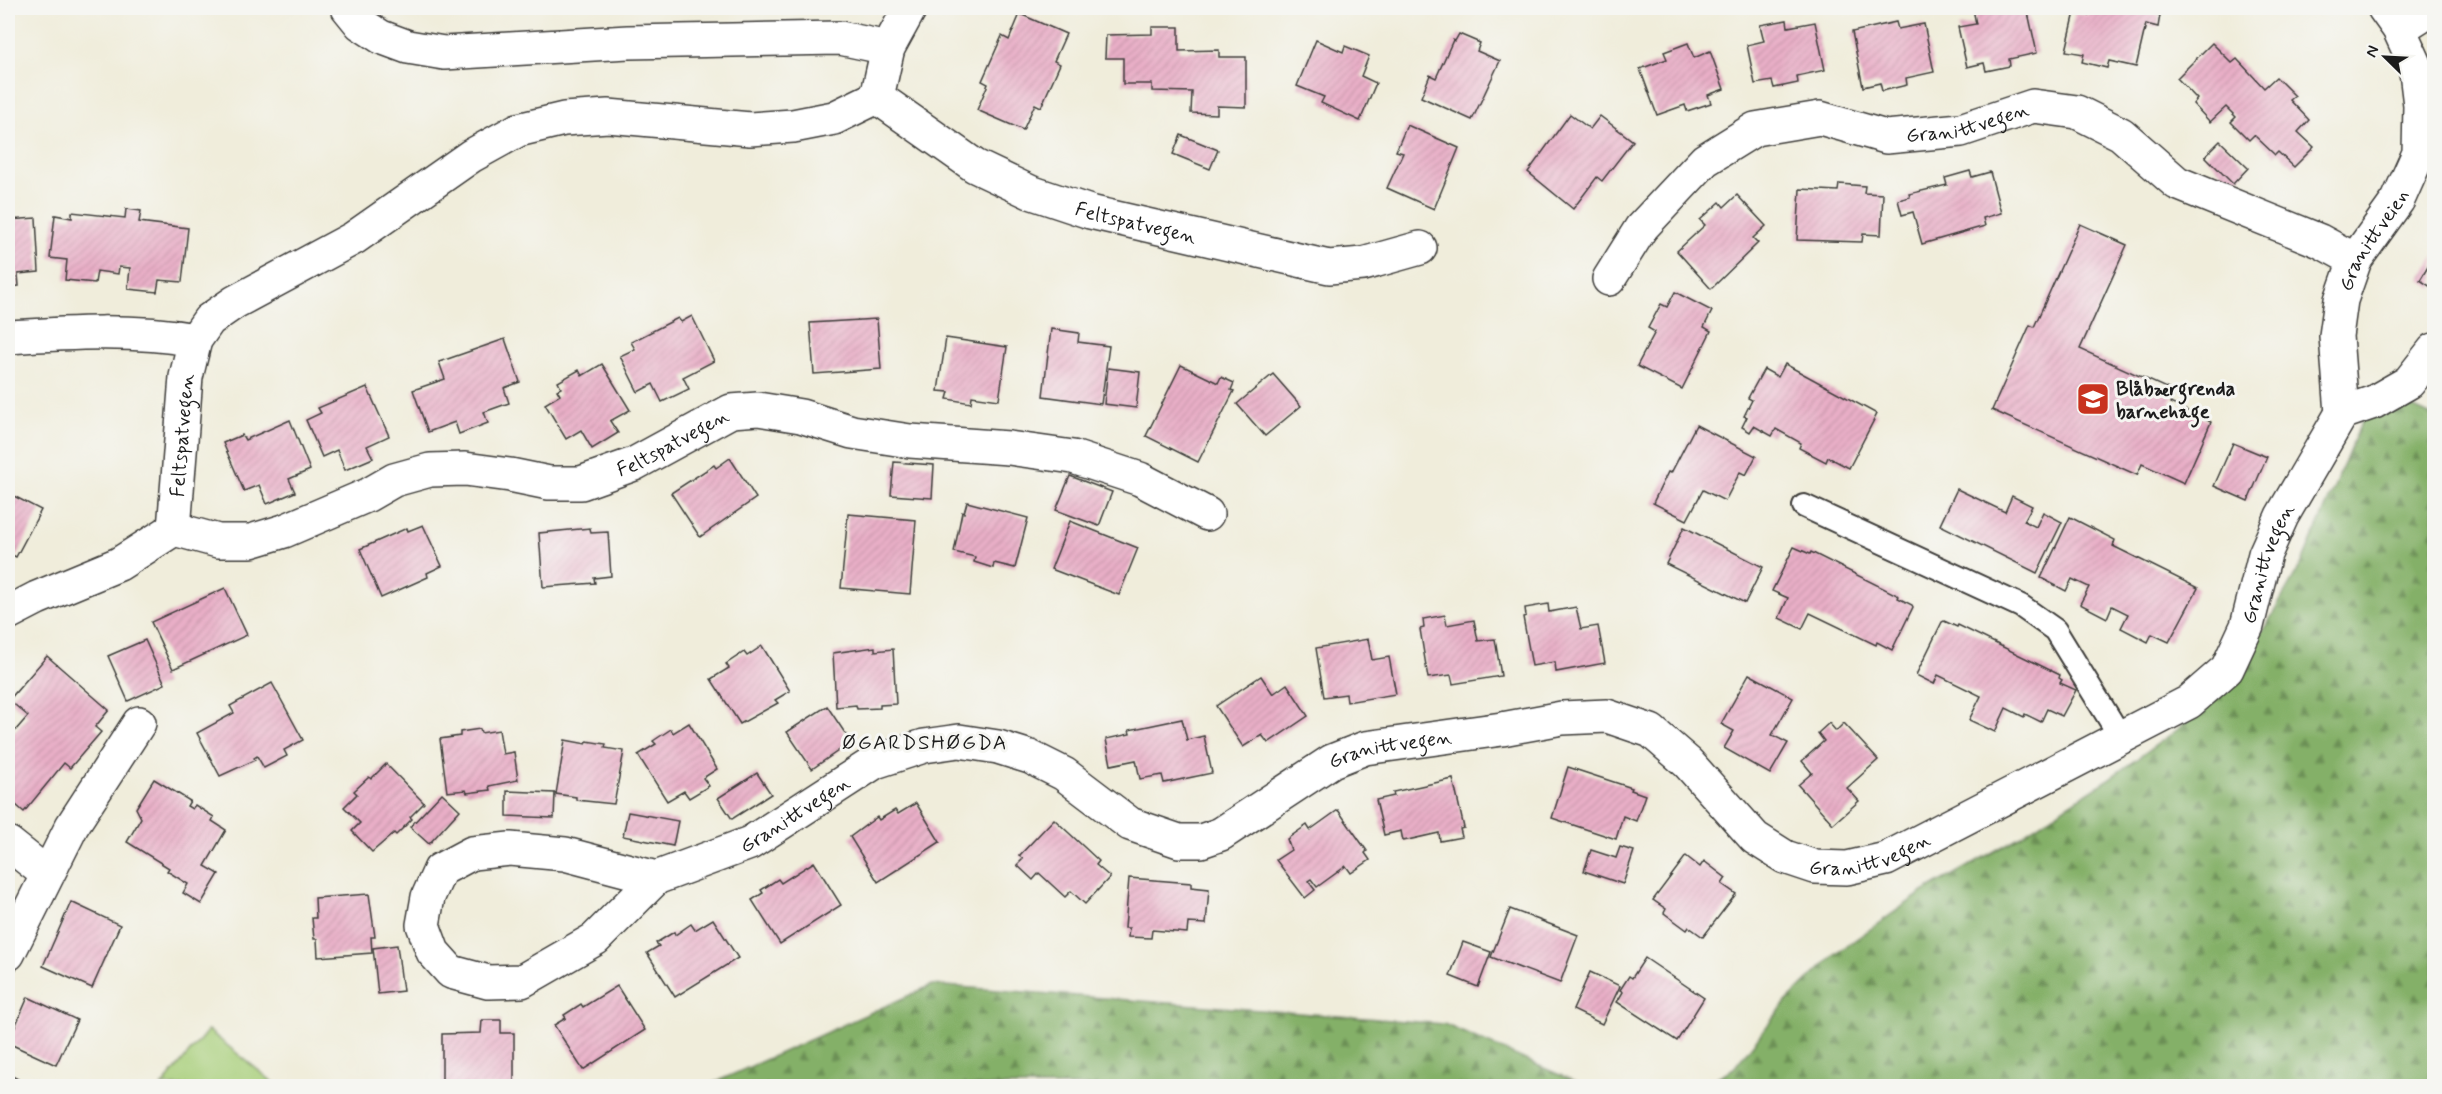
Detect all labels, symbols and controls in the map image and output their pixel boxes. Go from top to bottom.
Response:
north arrow [2355,27,2415,87]
text: N [2361,42,2384,61]
street label: Granittvegen [1905,96,2033,150]
street label: Granittveien [2333,186,2416,295]
street label: Feltspatvegen [1071,196,1199,251]
street label: Feltspatvegen [165,373,201,498]
place label: Blåbærgrenda barnehage [2116,376,2235,428]
school or university icon: Blåbærgrenda barnehage [2075,381,2111,417]
street label: Feltspatvegen [613,403,734,484]
street label: Granittvegen [2236,499,2302,627]
street label: Granittvegen [1325,724,1454,776]
district label: ØGARDSHØGDA [842,729,1008,757]
street label: Granittvegen [737,770,856,860]
street label: Granittvegen [1809,826,1935,884]

